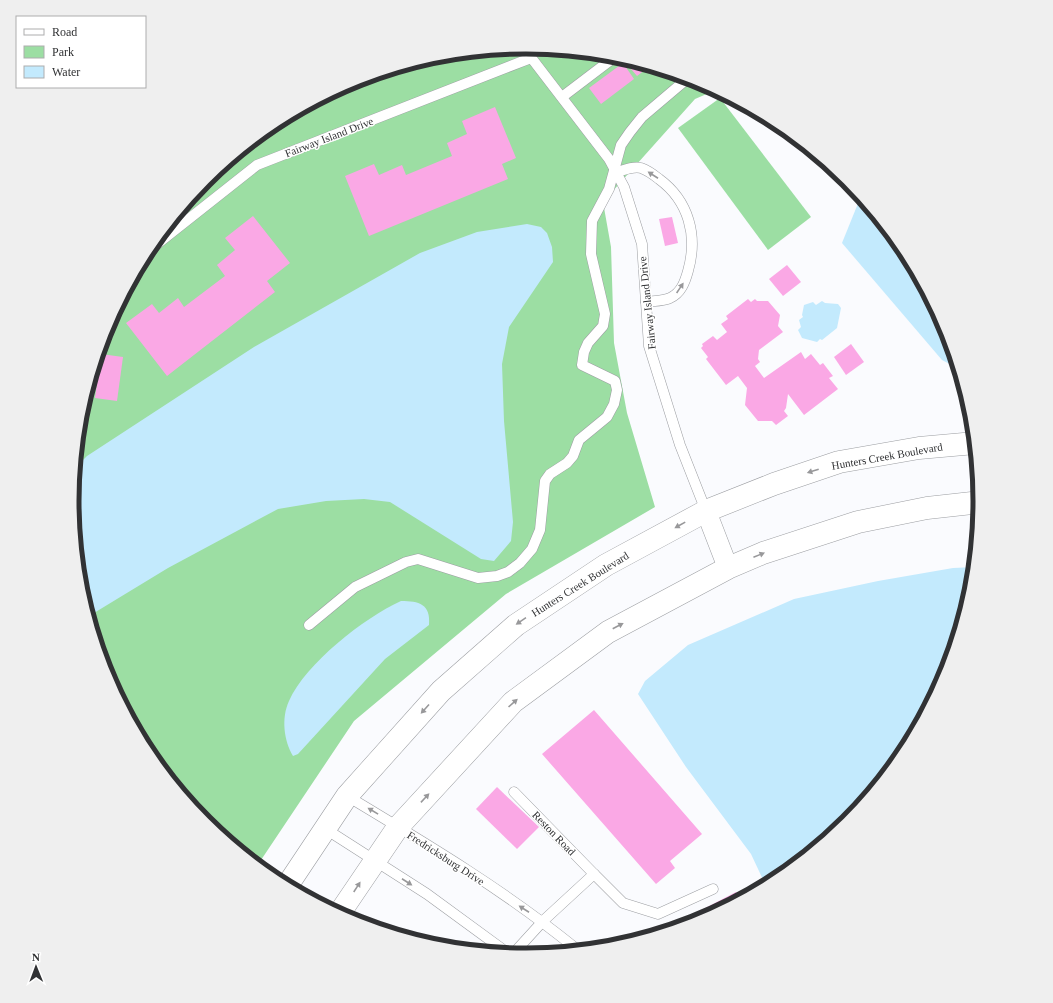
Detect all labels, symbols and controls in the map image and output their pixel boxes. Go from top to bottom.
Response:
legend [16,16,146,88]
text: Road [52,25,77,39]
text: Park [52,45,74,59]
text: Water [52,65,80,79]
street label: Fairway Island Drive [283,115,375,159]
one-way arrow [648,171,658,179]
street label: Fairway Island Drive [636,256,658,350]
one-way arrow [676,283,684,293]
street label: Hunters Creek Boulevard [831,440,944,472]
one-way arrow [807,468,819,474]
one-way arrow [674,521,686,528]
street label: Hunters Creek Boulevard [529,549,631,619]
one-way arrow [753,551,765,557]
one-way arrow [515,618,527,625]
one-way arrow [612,623,624,629]
one-way arrow [508,698,518,708]
one-way arrow [420,704,430,714]
one-way arrow [420,793,429,803]
one-way arrow [367,808,379,815]
street label: Reston Road [530,808,578,858]
street label: Fredricksburg Drive [405,829,487,887]
one-way arrow [402,878,413,886]
one-way arrow [353,882,361,893]
one-way arrow [519,905,530,913]
north arrow [16,947,56,987]
text: N [32,951,40,963]

